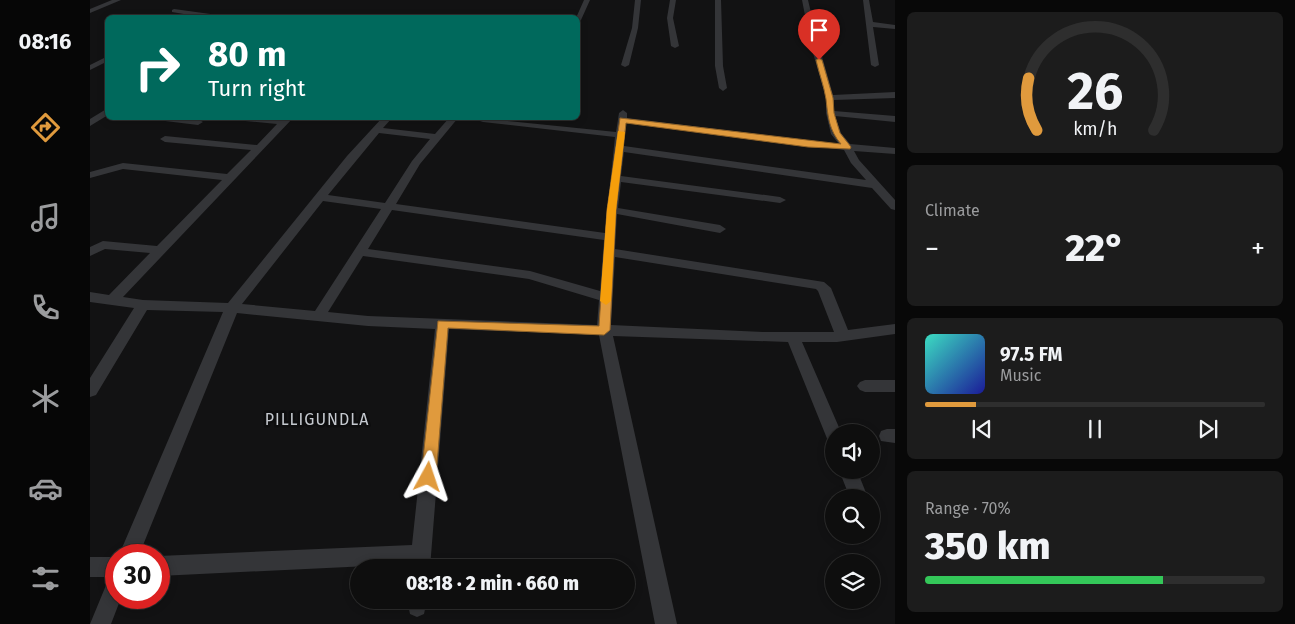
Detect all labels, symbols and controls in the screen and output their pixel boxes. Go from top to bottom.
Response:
pin [798,9,840,60]
icon: arrive [805,16,833,44]
text: 08:16 [19,28,71,55]
text: 80 m [208,33,287,75]
icon: right [125,35,190,100]
text: 26 [1067,60,1123,123]
text: Turn right [208,75,305,102]
icon: directions [28,110,63,145]
text: km/h [1073,118,1117,140]
icon: music [28,200,63,235]
text: Climate [925,201,980,220]
text: 22° [1065,225,1125,271]
text: − [925,232,939,265]
text: + [1251,232,1265,265]
icon: phone [28,290,63,325]
text: 97.5 FM [1000,343,1062,366]
text: Music [1000,366,1041,385]
icon: climate [28,381,63,416]
district label: PILLIGUNDLA [265,410,369,429]
icon: previous [968,415,996,443]
icon: pause [1081,415,1109,443]
icon: next [1194,415,1222,443]
map controls [825,424,880,609]
button: sound [825,424,880,479]
position arrow [401,450,453,502]
icon: car [28,471,63,506]
button: search [825,489,880,544]
text: Range · 70% [925,499,1011,518]
text: 350 km [925,523,1050,569]
speed limit sign: 30 [105,544,170,609]
button: layers [825,554,880,609]
icon: filters [28,561,63,596]
text: 08:18 · 2 min · 660 m [406,572,579,595]

